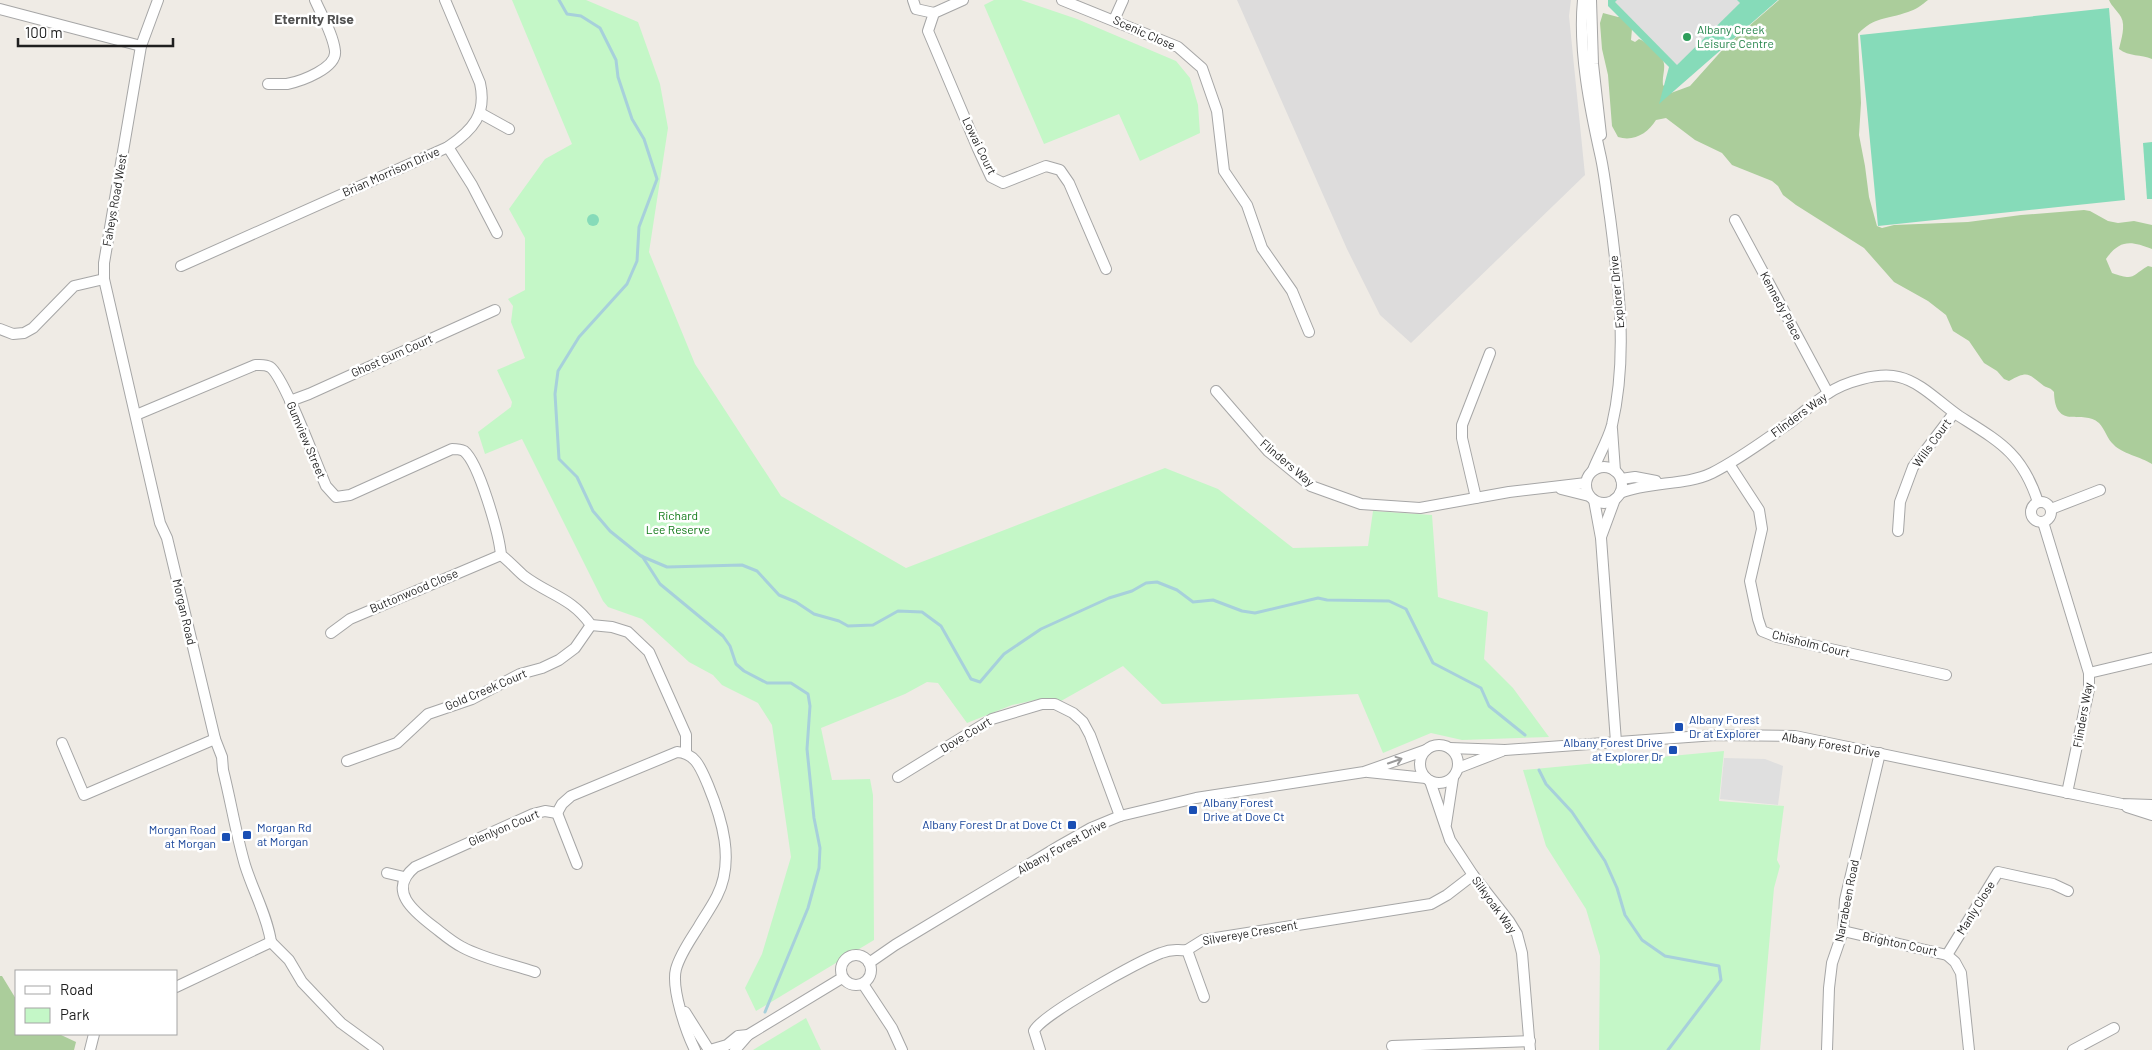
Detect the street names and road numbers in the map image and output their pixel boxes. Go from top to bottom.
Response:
street label: Scenic Close [1111,12,1178,52]
street label: Lowai Court [960,114,1000,177]
street label: Brian Morrison Drive [340,143,441,199]
street label: Faheys Road West [99,152,129,247]
street label: Explorer Drive [1606,255,1626,329]
street label: Kennedy Place [1758,269,1806,342]
street label: Ghost Gum Court [349,331,435,379]
street label: Flinders Way [1768,389,1830,439]
street label: Gumview Street [284,399,329,480]
street label: Wills Court [1909,415,1953,469]
street label: Flinders Way [1258,436,1318,489]
street label: Buttonwood Close [367,565,460,615]
street label: Morgan Road [171,577,199,646]
street label: Chisholm Court [1771,627,1852,659]
street label: Gold Creek Court [443,666,529,713]
street label: Flinders Way [2069,681,2095,749]
street label: Dove Court [937,713,994,755]
street label: Albany Forest Drive [1781,728,1882,760]
street label: Glenlyon Court [466,806,541,848]
street label: Albany Forest Drive [1014,816,1109,876]
street label: Narrabeen Road [1831,858,1861,943]
street label: Silkyoak Way [1470,873,1520,936]
street label: Manly Close [1953,878,1997,937]
street label: Silvereye Crescent [1201,917,1299,947]
street label: Brighton Court [1861,928,1939,958]

